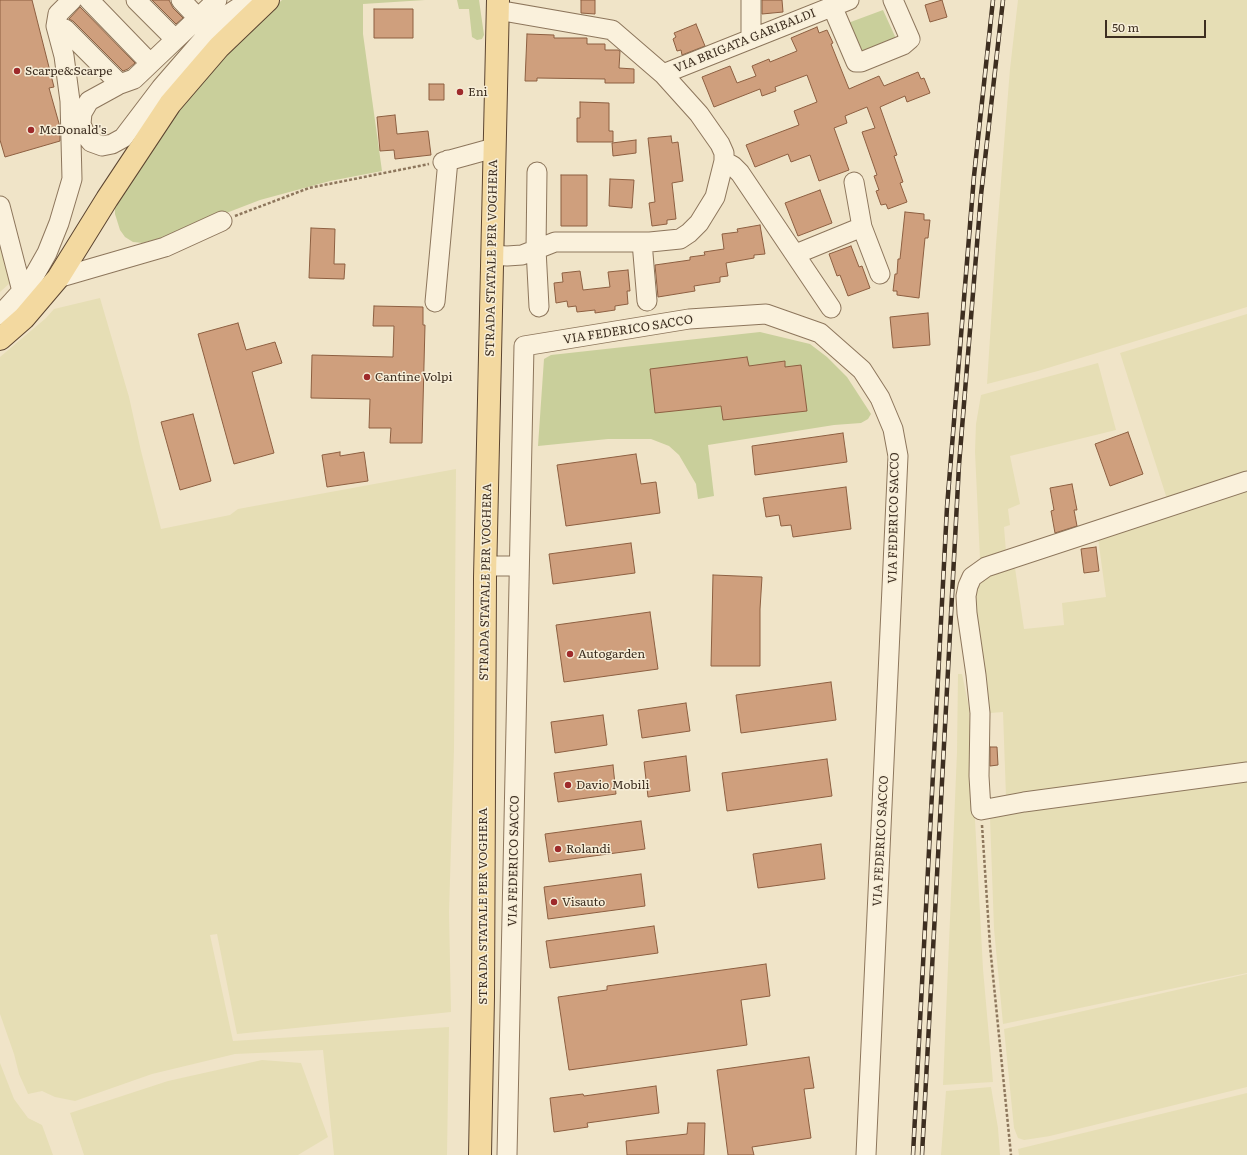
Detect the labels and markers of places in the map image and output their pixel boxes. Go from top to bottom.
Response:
place label: Scarpe&Scarpe [25,64,112,78]
marker: Scarpe&Scarpe [12,66,22,76]
place label: Eni [468,85,488,99]
marker: Eni [455,87,465,97]
place label: McDonald's [39,123,106,137]
marker: McDonald's [26,125,36,135]
place label: Cantine Volpi [375,370,452,384]
marker: Cantine Volpi [362,372,372,382]
place label: Autogarden [578,647,645,661]
marker: Autogarden [565,649,575,659]
place label: Davio Mobili [576,778,649,792]
marker: Davio Mobili [563,780,573,790]
place label: Rolandi [566,842,611,856]
marker: Rolandi [553,844,563,854]
place label: Visauto [562,895,605,909]
marker: Visauto [549,897,559,907]

